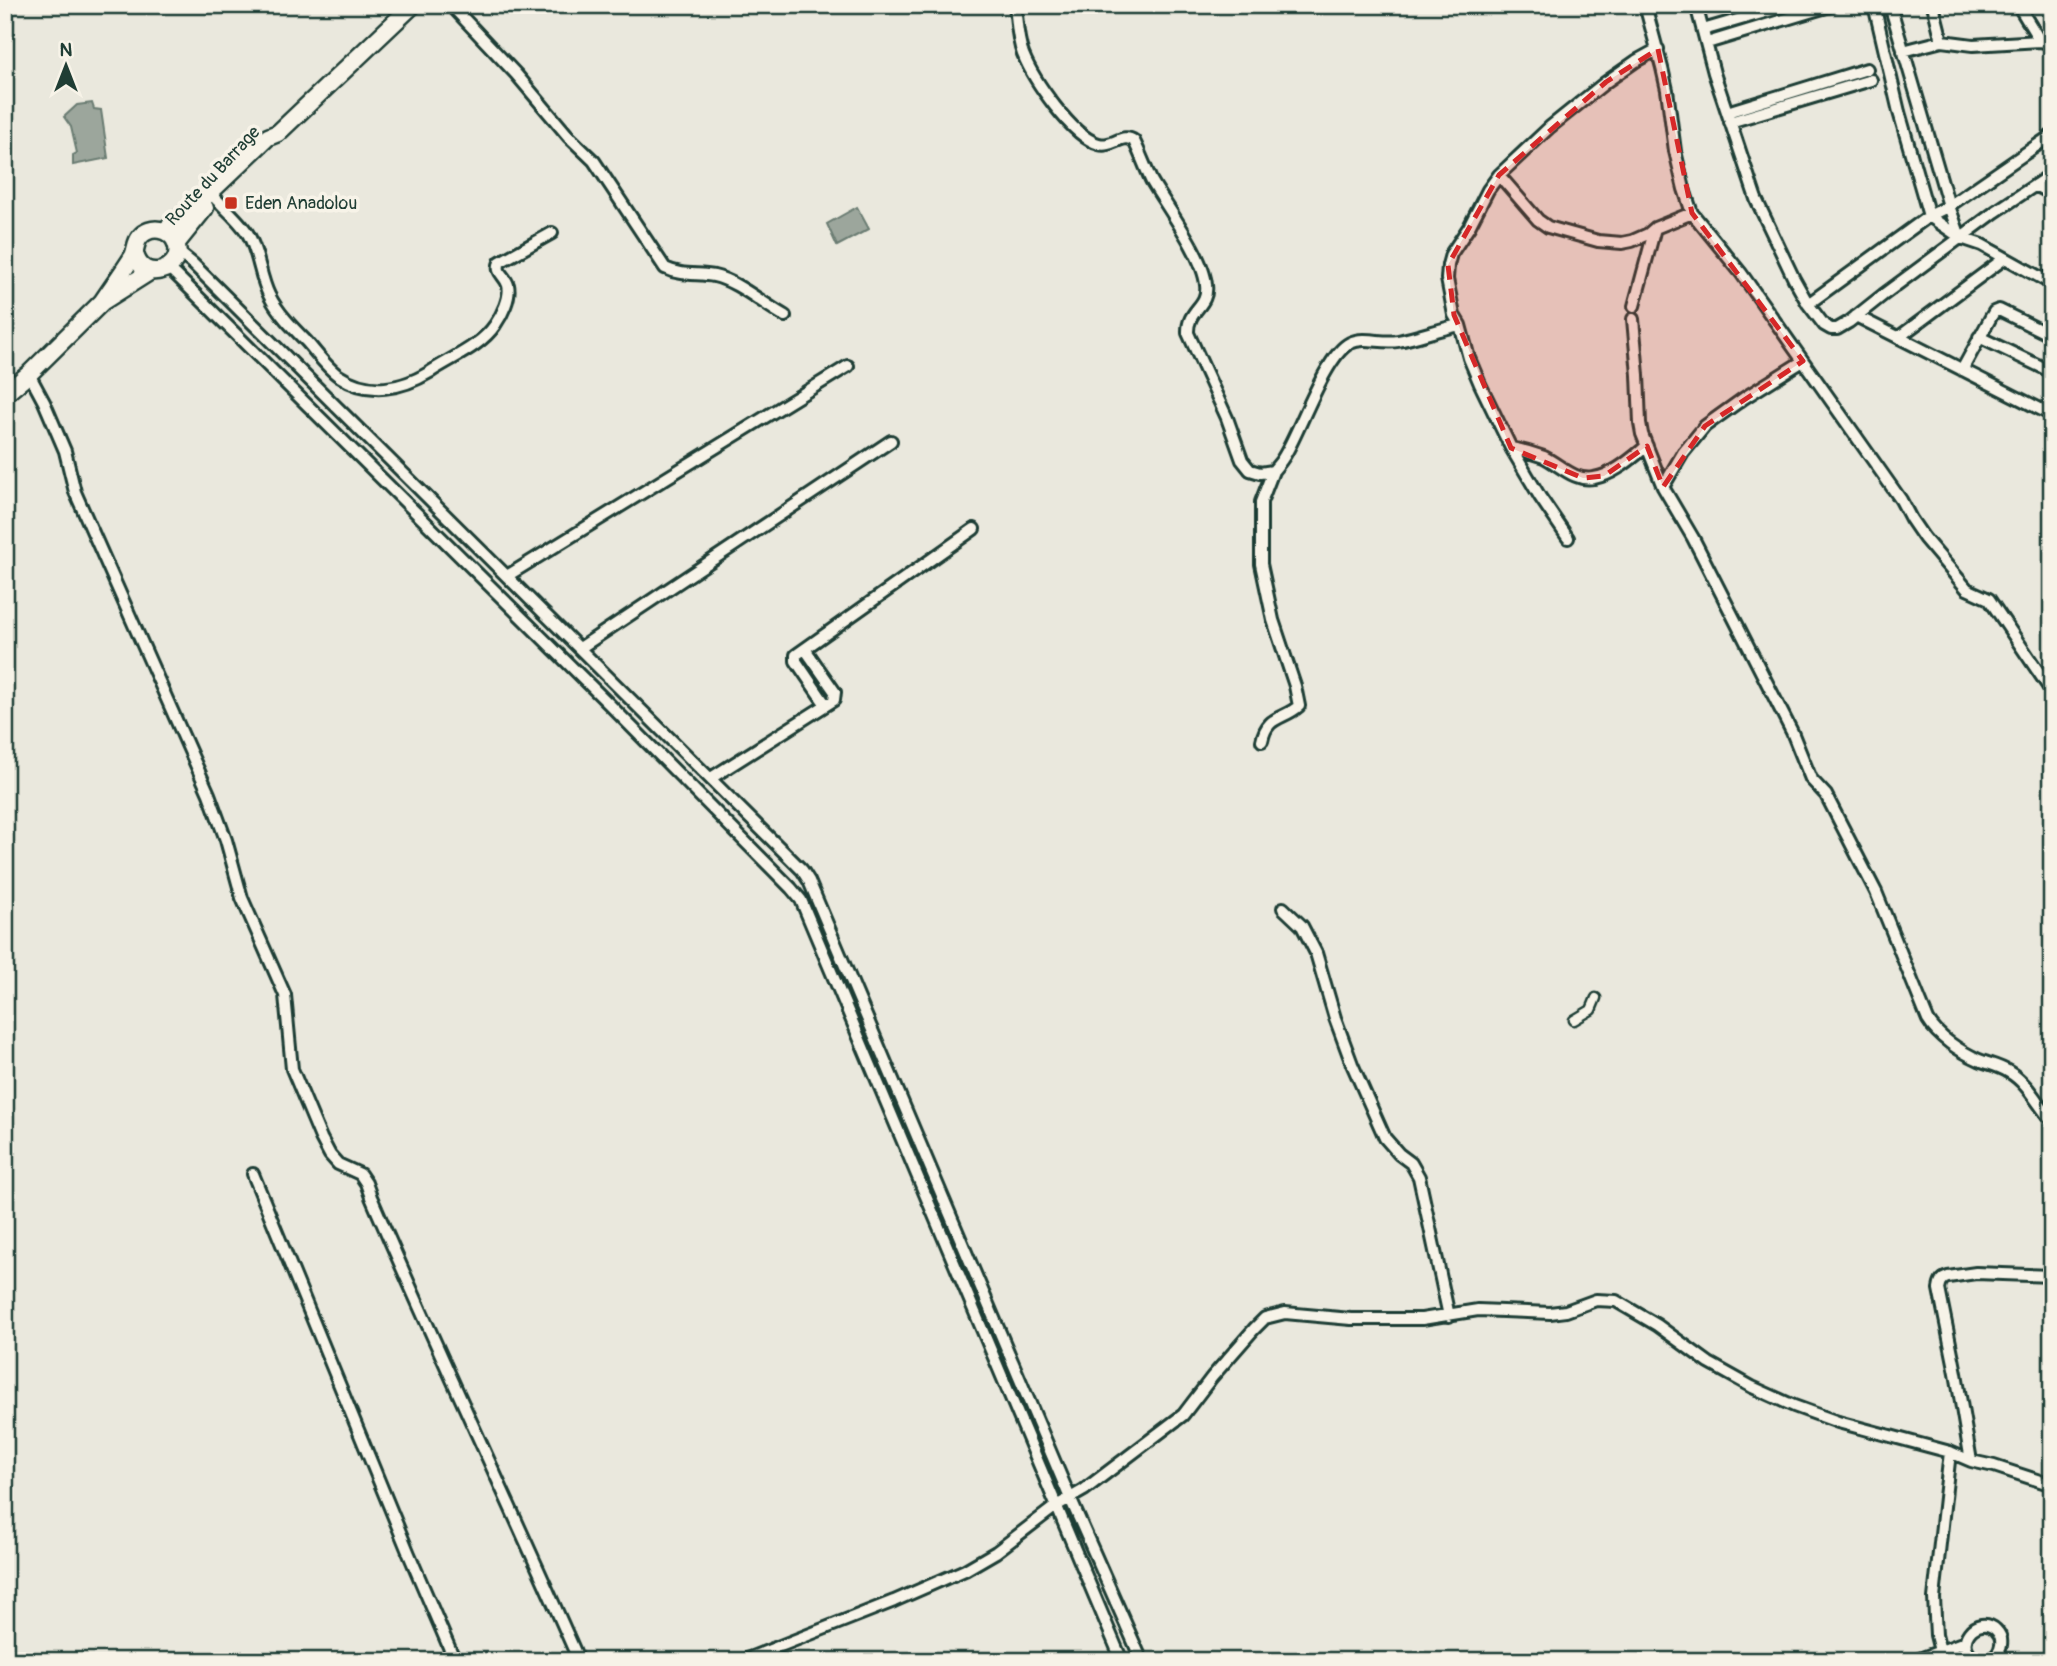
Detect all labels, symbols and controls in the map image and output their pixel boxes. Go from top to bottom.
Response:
north arrow [32,32,102,102]
text: N [60,38,73,62]
street label: Route du Barrage [161,121,265,231]
place label: Eden Anadolou [245,192,357,215]
marker: Eden Anadolou [223,195,239,211]

